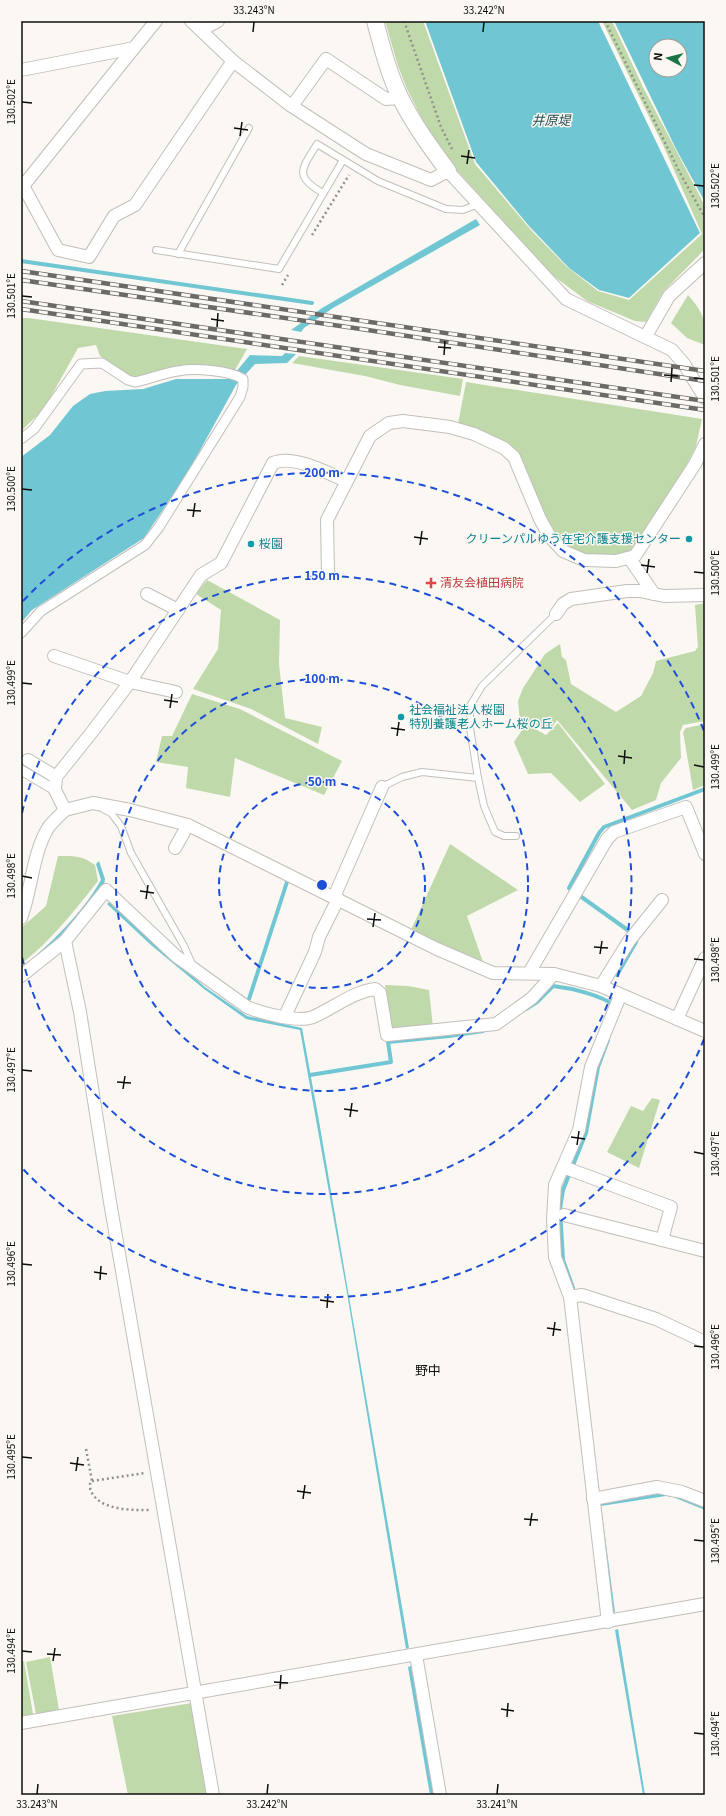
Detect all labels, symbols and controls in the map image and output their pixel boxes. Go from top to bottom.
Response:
text: 33.243°N [233,2,275,17]
text: 33.242°N [463,2,505,17]
north arrow [648,38,688,78]
text: N [649,52,666,62]
text: 130.502°E [3,79,18,125]
water label: 井原堤 [531,110,572,129]
text: 130.502°E [707,163,722,209]
text: 130.501°E [3,273,18,319]
text: 130.501°E [707,356,722,402]
text: 200 m [304,463,340,480]
text: 130.500°E [3,466,18,512]
place label: クリーンパルゆう在宅介護支援センター [466,529,681,546]
place label: 桜園 [259,534,283,551]
marker: クリーンパルゆう在宅介護支援センター [684,534,694,544]
marker: 桜園 [246,539,256,549]
text: 130.500°E [707,550,722,596]
text: 150 m [304,566,340,583]
place label: 清友会植田病院 [440,573,524,590]
marker: 清友会植田病院 [425,577,437,589]
text: 130.499°E [3,660,18,706]
text: 100 m [304,669,340,686]
place label: 社会福祉法人桜園 特別養護老人ホーム桜の丘 [409,700,553,731]
marker: 社会福祉法人桜園 特別養護老人ホーム桜の丘 [396,712,406,722]
text: 130.499°E [707,744,722,790]
text: 50 m [308,772,336,789]
text: 130.498°E [3,853,18,899]
centre of rings [315,878,329,892]
text: 130.498°E [707,937,722,983]
text: 130.497°E [3,1047,18,1093]
text: 130.497°E [707,1131,722,1177]
text: 130.496°E [3,1241,18,1287]
text: 130.496°E [707,1324,722,1370]
district label: 野中 [415,1360,441,1379]
text: 130.495°E [3,1434,18,1480]
text: 130.495°E [707,1518,722,1564]
text: 130.494°E [3,1628,18,1674]
text: 130.494°E [707,1711,722,1757]
text: 33.243°N [16,1796,58,1811]
text: 33.242°N [246,1796,288,1811]
text: 33.241°N [476,1796,518,1811]

